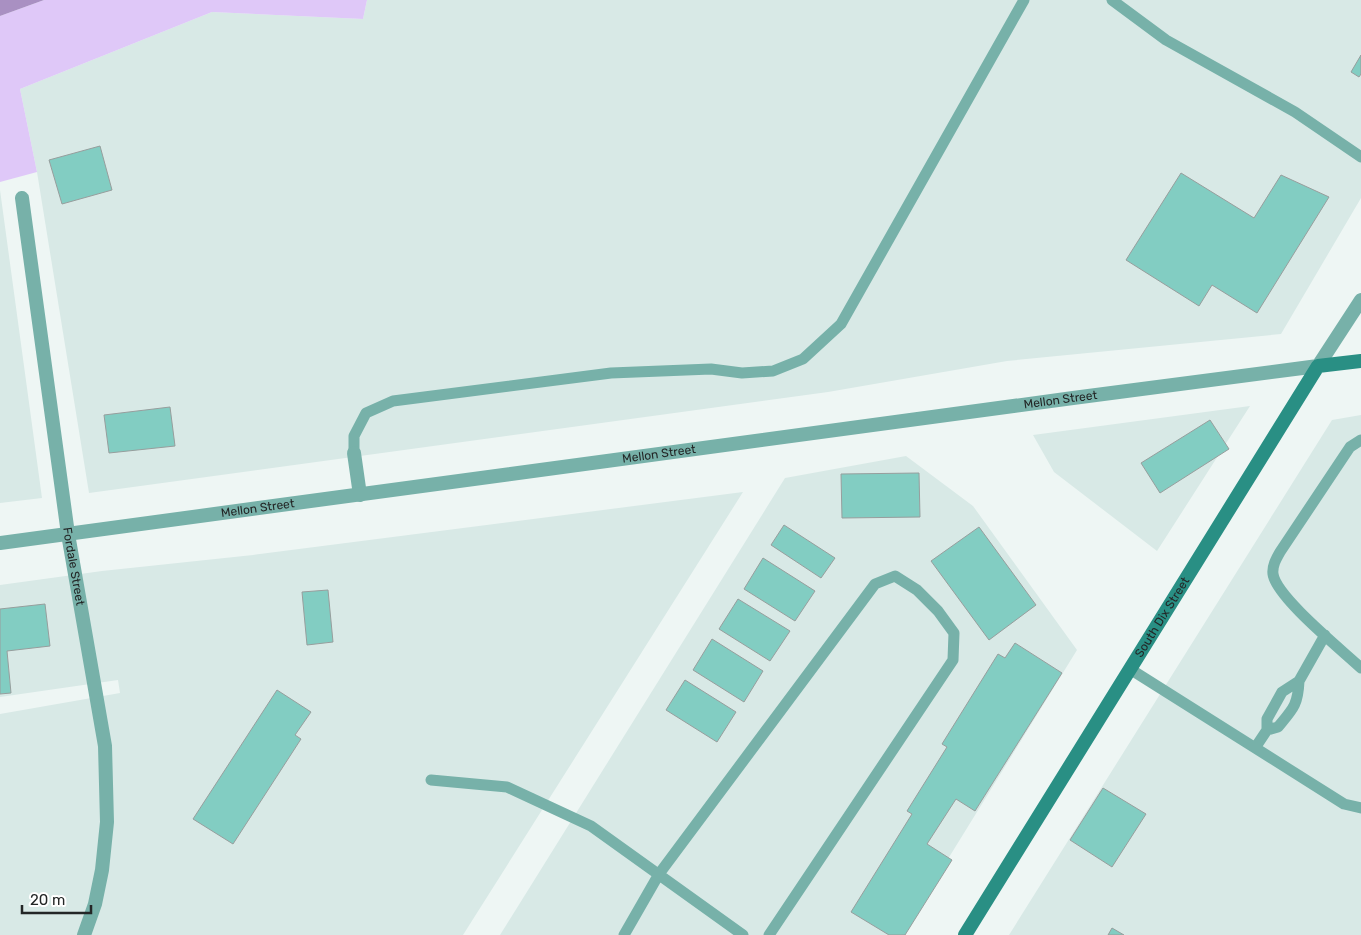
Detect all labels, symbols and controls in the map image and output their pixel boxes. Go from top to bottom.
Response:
street label: Mellon Street [1023,388,1098,412]
street label: Mellon Street [621,442,697,466]
street label: Mellon Street [220,496,296,520]
street label: Fordale Street [60,526,87,607]
street label: South Dix Street [1132,574,1192,660]
scale bar [22,882,91,914]
text: 20 m [30,891,65,909]

